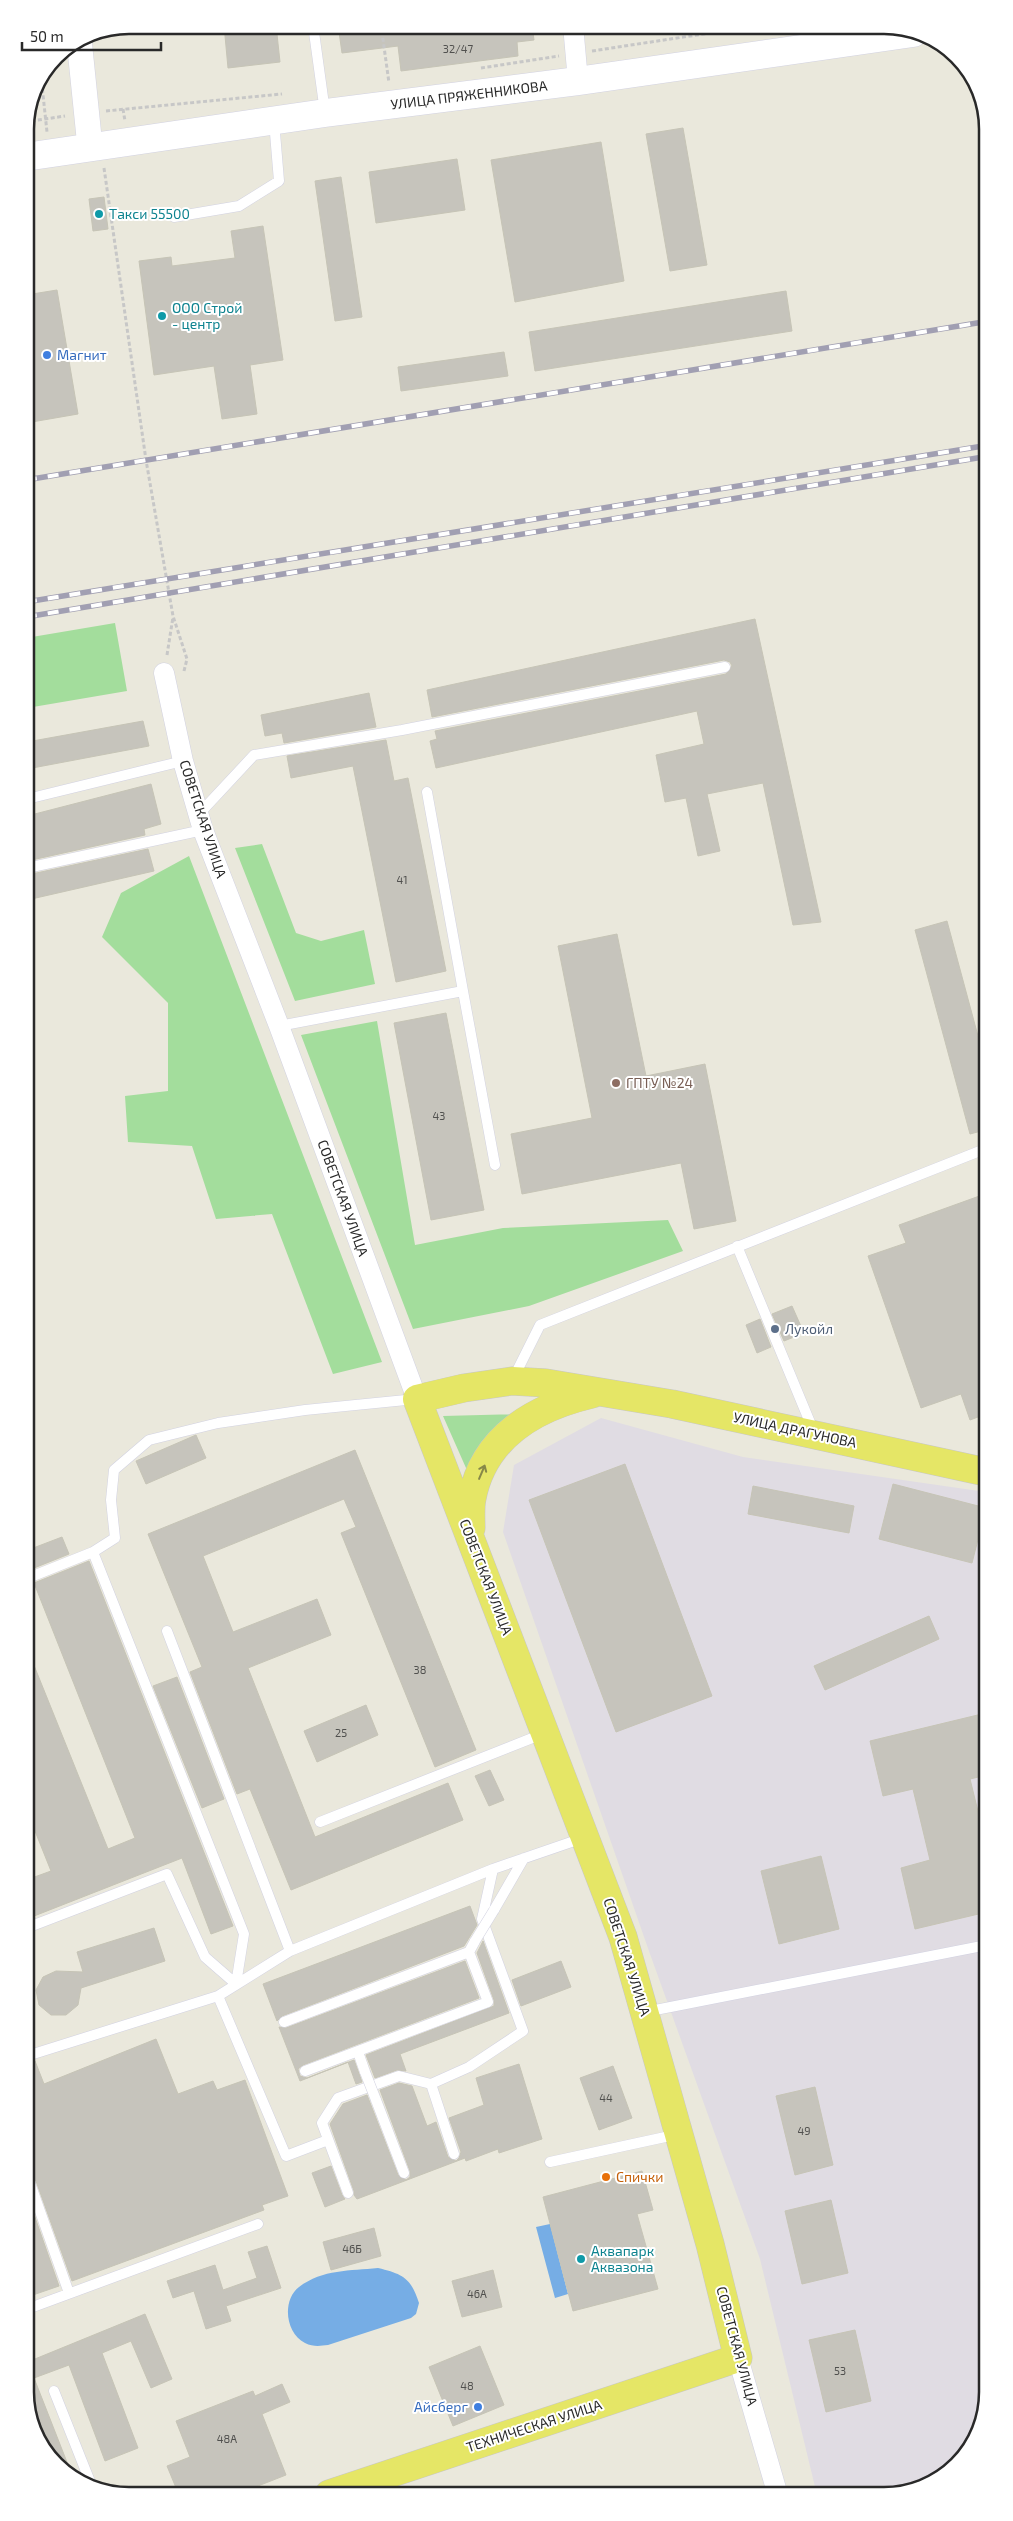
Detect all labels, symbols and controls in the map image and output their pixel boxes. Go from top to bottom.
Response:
scale bar [22,20,161,52]
text: 50 m [30,27,64,45]
house number: 32/47 [443,42,474,55]
street label: УЛИЦА ПРЯЖЕННИКОВА [390,76,549,113]
place label: Такси 55500 [109,205,190,222]
marker: Такси 55500 [93,208,105,220]
place label: ООО Строй - центр [172,299,242,332]
marker: ООО Строй - центр [156,310,168,322]
place label: Магнит [57,346,107,363]
marker: Магнит [41,349,53,361]
street label: СОВЕТСКАЯ УЛИЦА [176,758,231,880]
house number: 41 [396,873,408,886]
place label: ГПТУ №24 [626,1074,693,1091]
marker: ГПТУ №24 [610,1077,622,1089]
house number: 43 [433,1109,445,1122]
street label: СОВЕТСКАЯ УЛИЦА [314,1137,373,1259]
place label: Лукойл [785,1320,833,1337]
marker: Лукойл [769,1323,781,1335]
street label: УЛИЦА ДРАГУНОВА [732,1408,859,1451]
one-way arrow [477,1465,487,1480]
street label: СОВЕТСКАЯ УЛИЦА [457,1516,517,1637]
house number: 38 [414,1663,426,1676]
house number: 25 [335,1726,347,1739]
street label: СОВЕТСКАЯ УЛИЦА [600,1896,655,2018]
house number: 44 [599,2091,613,2104]
house number: 49 [797,2124,811,2137]
place label: Спички [616,2168,663,2185]
marker: Спички [600,2171,612,2183]
house number: 46Б [342,2242,362,2255]
place label: Аквапарк Аквазона [591,2242,655,2275]
marker: Аквапарк Аквазона [575,2253,587,2265]
street label: СОВЕТСКАЯ УЛИЦА [713,2284,762,2408]
house number: 46А [467,2287,487,2300]
house number: 53 [834,2364,846,2377]
house number: 48 [460,2379,474,2392]
street label: ТЕХНИЧЕСКАЯ УЛИЦА [464,2396,604,2455]
place label: Айсберг [414,2398,469,2415]
marker: Айсберг [472,2401,484,2413]
house number: 48А [217,2432,237,2445]

